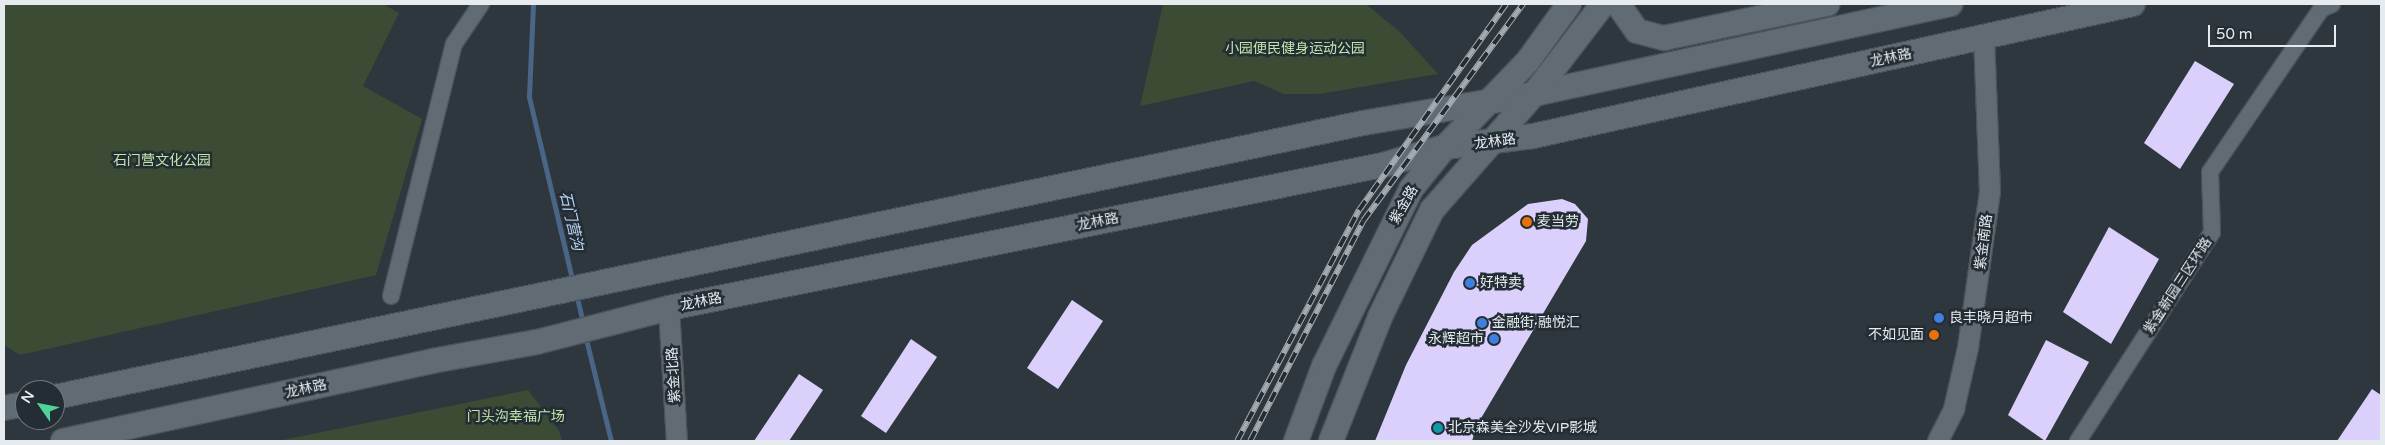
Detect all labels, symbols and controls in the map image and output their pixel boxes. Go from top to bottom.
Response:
scale bar [2210,15,2338,47]
text: 50 m [2216,25,2253,43]
park label: 小园便民健身运动公园 [1225,41,1365,57]
street label: 龙林路 [1869,45,1913,71]
street label: 龙林路 [1473,131,1517,153]
park label: 石门营文化公园 [113,153,211,169]
street label: 紫金路 [1386,183,1422,227]
water label: 石门营沟 [555,190,587,252]
street label: 龙林路 [1076,210,1120,234]
street label: 紫金南路 [1972,213,1996,271]
place label: 麦当劳 [1537,214,1579,230]
marker: 麦当劳 [1521,216,1533,228]
street label: 紫金新园三区环路 [2140,234,2216,338]
place label: 好特卖 [1480,275,1522,291]
marker: 好特卖 [1464,277,1476,289]
street label: 龙林路 [679,290,723,314]
place label: 良丰晓月超市 [1949,310,2033,326]
marker: 良丰晓月超市 [1933,312,1945,324]
place label: 金融街·融悦汇 [1492,315,1580,331]
marker: 金融街·融悦汇 [1476,317,1488,329]
place label: 不如见面 [1868,327,1924,343]
marker: 不如见面 [1928,329,1940,341]
place label: 永辉超市 [1428,331,1484,347]
marker: 永辉超市 [1488,333,1500,345]
street label: 紫金北路 [664,347,684,403]
street label: 龙林路 [284,376,328,402]
north arrow [15,380,65,430]
text: N [18,388,38,406]
park label: 门头沟幸福广场 [467,409,565,425]
place label: 北京森美全沙发VIP影城 [1448,420,1597,436]
marker: 北京森美全沙发VIP影城 [1432,422,1444,434]

